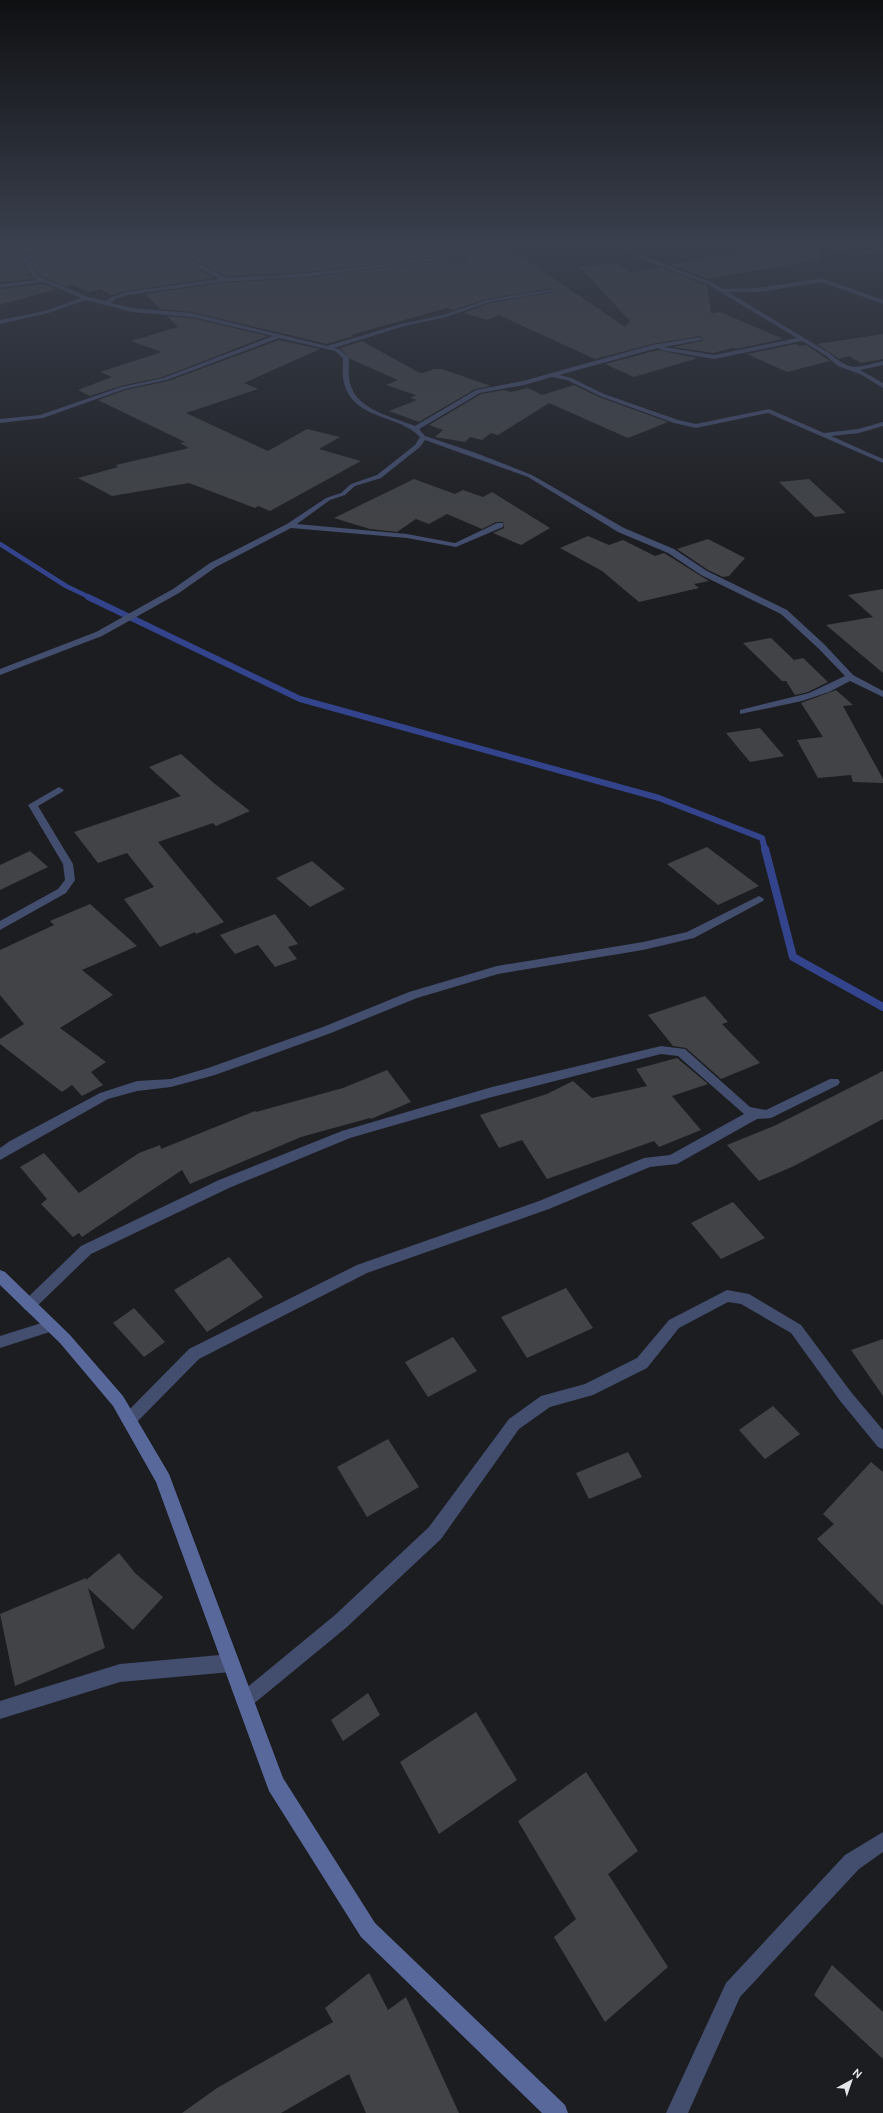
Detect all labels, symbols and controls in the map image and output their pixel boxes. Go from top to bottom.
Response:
north arrow [831,2061,871,2101]
text: N [850,2066,864,2081]

